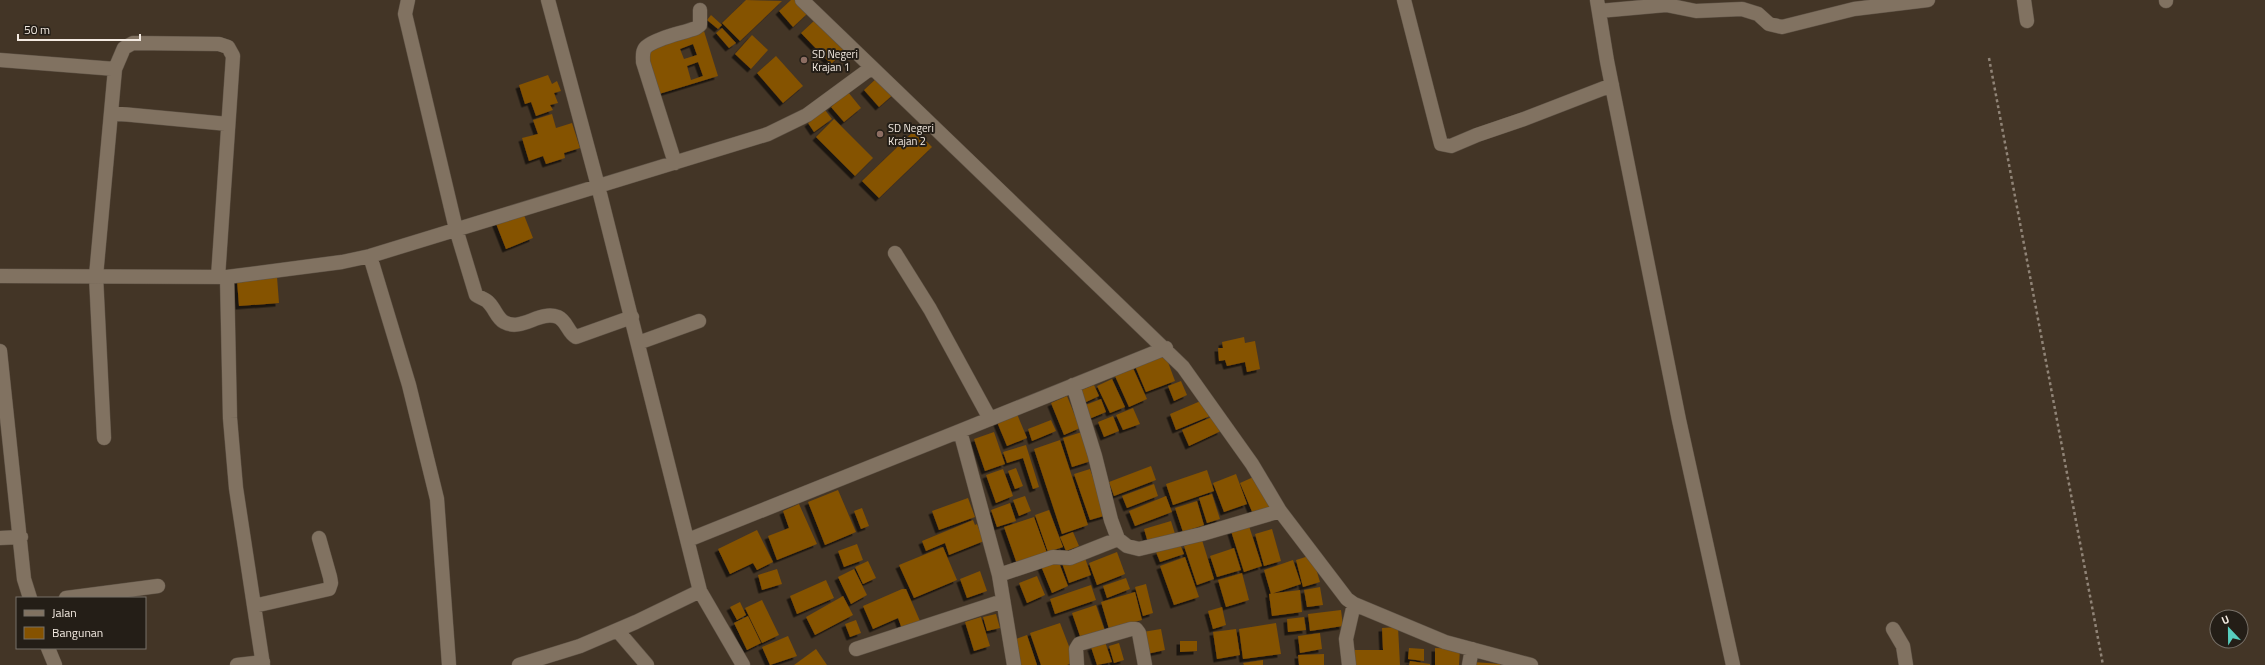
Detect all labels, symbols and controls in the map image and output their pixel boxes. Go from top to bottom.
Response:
scale bar [18,16,140,42]
text: 50 m [24,20,50,39]
place label: SD Negeri Krajan 1 [812,46,858,75]
marker: SD Negeri Krajan 1 [799,55,809,65]
place label: SD Negeri Krajan 2 [888,120,934,149]
marker: SD Negeri Krajan 2 [875,129,885,139]
legend [16,597,146,649]
text: Jalan [52,603,77,622]
north arrow [2209,609,2249,649]
text: U [2219,611,2232,628]
text: Bangunan [52,623,103,642]

